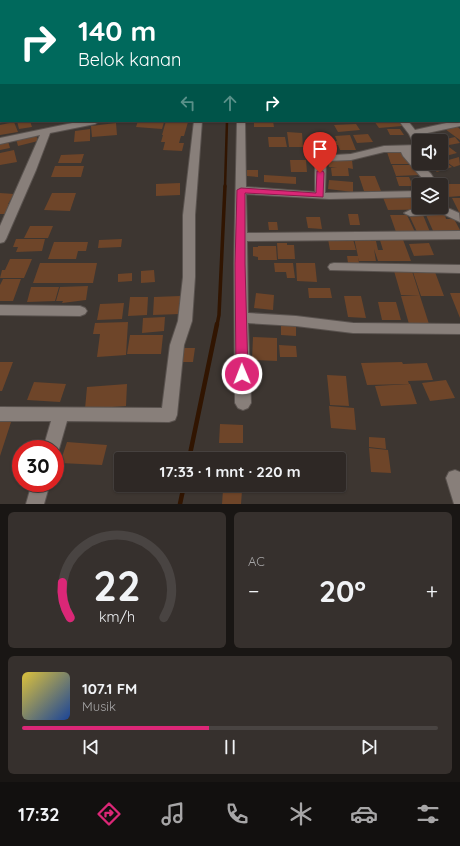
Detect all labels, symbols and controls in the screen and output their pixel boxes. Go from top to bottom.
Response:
text: 140 m [78,13,156,48]
icon: right [12,16,64,68]
text: Belok kanan [78,48,181,71]
icon: left [177,92,199,114]
icon: ahead [219,92,241,114]
icon: right [261,92,283,114]
pin [303,132,337,173]
map controls [412,134,448,214]
button: sound [412,134,448,170]
icon: arrive [309,138,331,160]
button: layers [412,178,448,214]
position arrow [221,353,263,395]
speed limit sign: 30 [12,440,64,492]
text: 17:33 · 1 mnt · 220 m [160,462,301,481]
text: AC [248,553,265,569]
text: 22 [93,559,141,611]
text: 20° [319,572,366,610]
text: − [248,577,259,605]
text: + [426,577,438,605]
text: km/h [99,608,135,626]
text: 107.1 FM [82,679,137,698]
text: Musik [82,698,116,714]
icon: previous [80,736,102,758]
icon: pause [219,736,241,758]
icon: next [358,736,380,758]
icon: directions [95,800,123,828]
icon: music [159,800,187,828]
icon: phone [223,800,251,828]
icon: climate [287,800,315,828]
icon: car [350,800,378,828]
icon: filters [414,800,442,828]
text: 17:32 [18,803,60,826]

